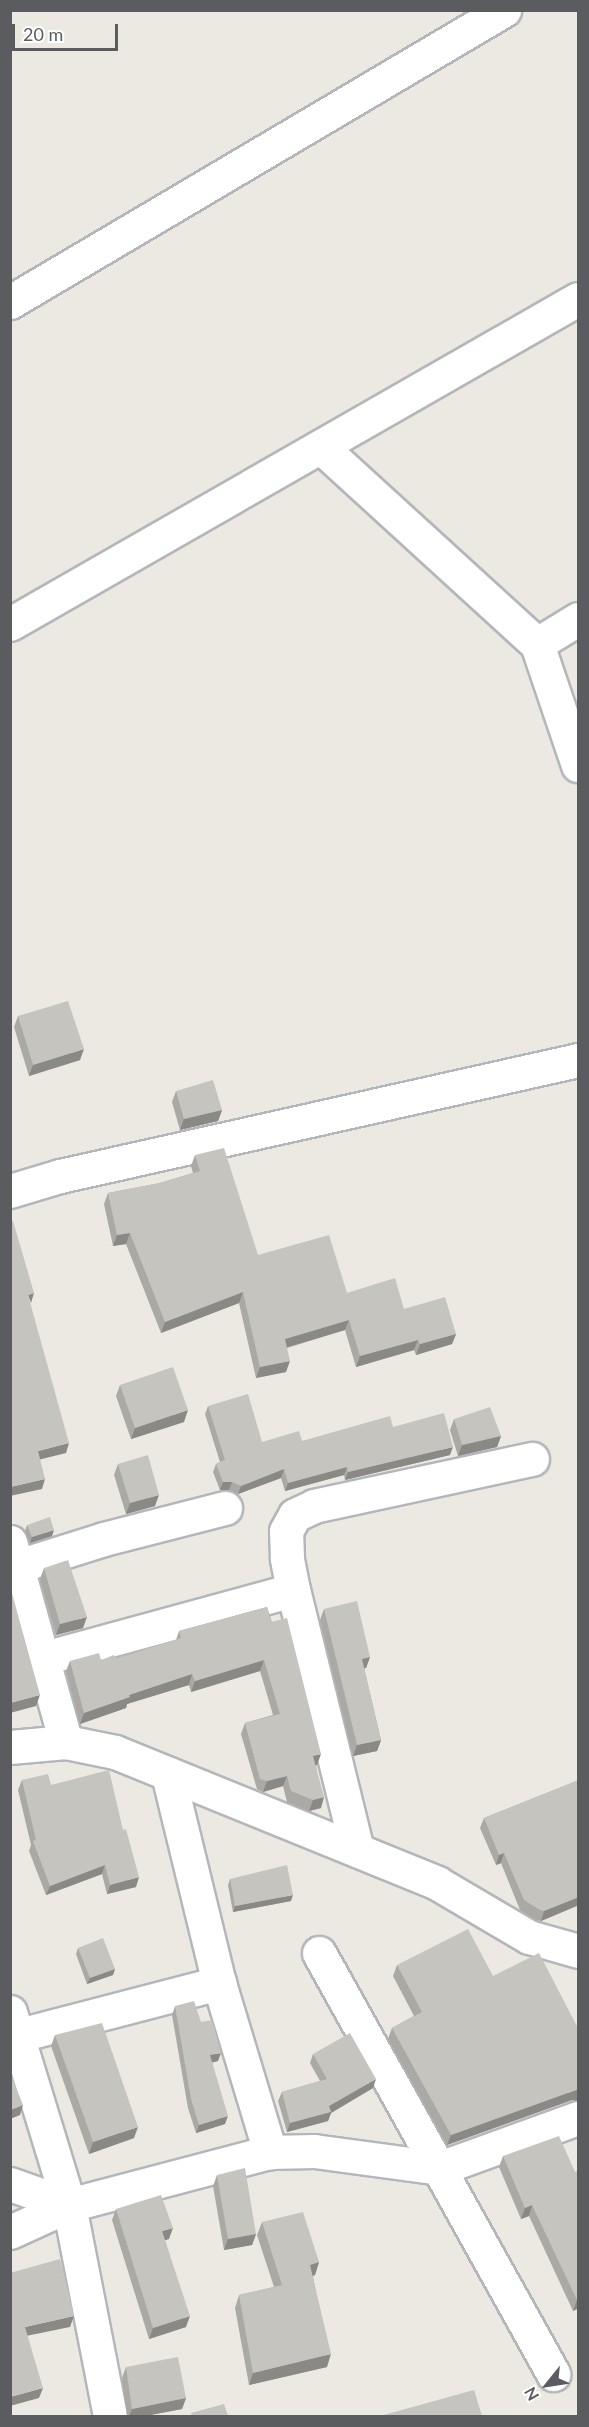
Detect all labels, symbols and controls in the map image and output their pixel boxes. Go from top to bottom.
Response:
scale bar [15,12,122,50]
text: 20 m [23,23,63,45]
north arrow [517,2355,577,2415]
text: N [520,2384,542,2404]

